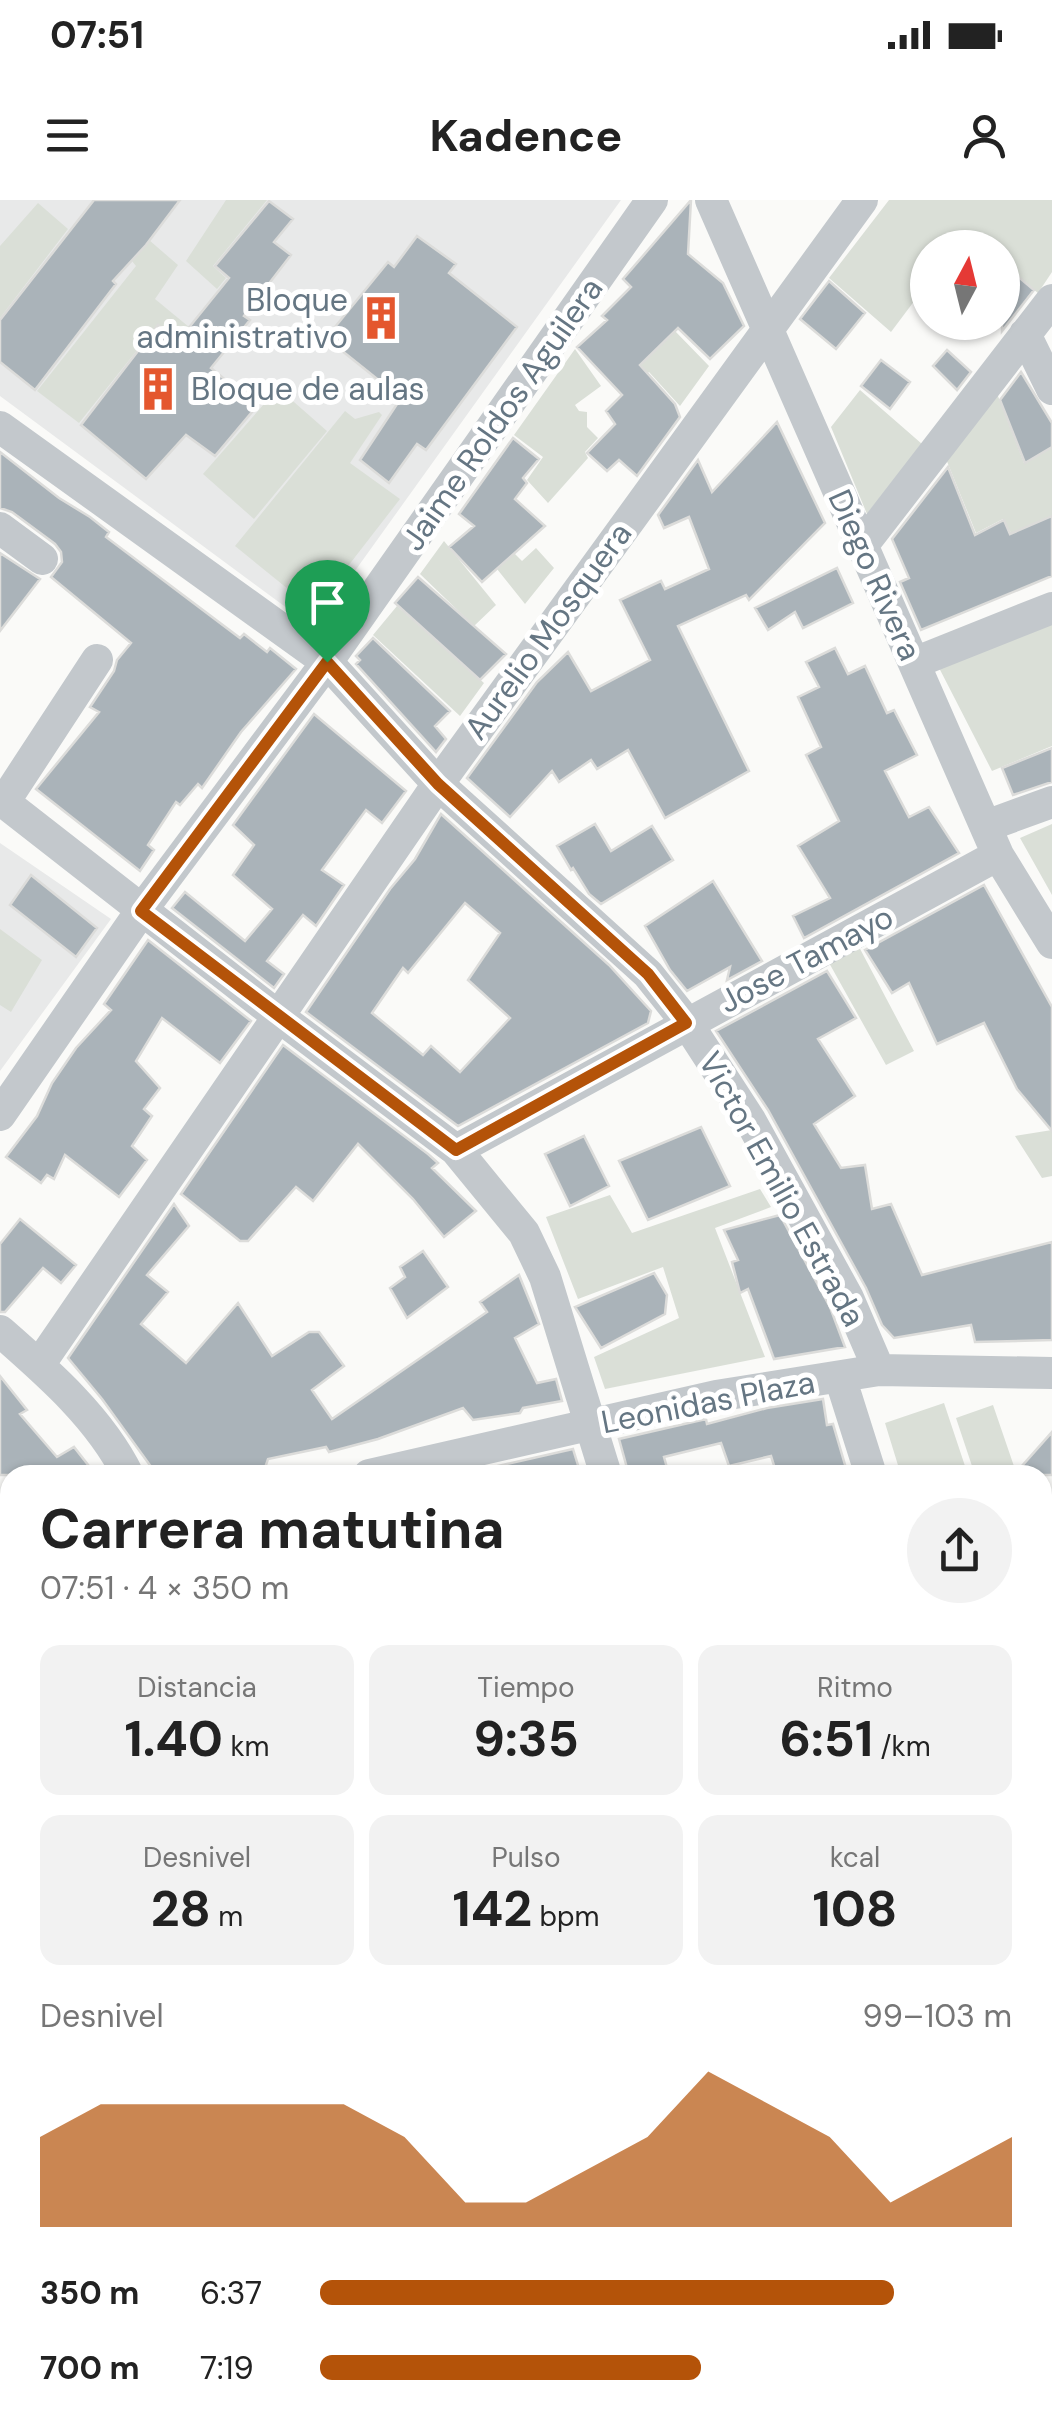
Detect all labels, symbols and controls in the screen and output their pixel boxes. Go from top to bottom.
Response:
text: 07:51 [50,10,144,60]
text: Kadence [430,106,622,165]
icon: menu [40,108,95,163]
icon: person [957,108,1012,163]
north arrow [910,230,1020,340]
map controls [910,230,1020,340]
street label: Jaime Roldos Aguilera [392,269,612,559]
place label: Bloque administrativo [136,279,348,358]
building icon: Bloque administrativo [357,294,405,342]
building icon: Bloque de aulas [134,365,182,413]
place label: Bloque de aulas [191,368,425,410]
street label: Diego Rivera [819,483,931,667]
street label: Aurelio Mosquera [455,514,641,748]
pin [285,560,370,663]
icon: arrive [300,575,355,630]
street label: Jose Tamayo [712,896,900,1022]
street label: Victor Emilio Estrada [689,1044,875,1334]
street label: Leonidas Plaza [598,1361,818,1443]
text: Carrera matutina [40,1493,505,1565]
button: share [907,1498,1012,1603]
text: 07:51 · 4 × 350 m [40,1567,289,1609]
text: Distancia [137,1669,257,1706]
text: Tiempo [477,1669,575,1706]
text: Ritmo [817,1669,893,1706]
text: 1.40 [124,1706,223,1772]
text: 9:35 [473,1706,579,1772]
text: 6:51 [779,1706,873,1772]
text: km [223,1728,270,1765]
text: /km [873,1728,931,1765]
text: Desnivel [143,1839,251,1876]
text: Pulso [491,1839,561,1876]
text: kcal [830,1839,880,1876]
text: 28 [151,1876,211,1942]
text: 142 [452,1876,532,1942]
text: 108 [812,1876,898,1942]
text: m [211,1898,243,1935]
text: bpm [532,1898,600,1935]
text: Desnivel [40,1995,164,2037]
text: 99–103 m [863,1995,1012,2037]
text: 350 m [40,2272,139,2314]
text: 6:37 [200,2272,262,2314]
text: 700 m [40,2347,140,2389]
text: 7:19 [200,2347,254,2389]

